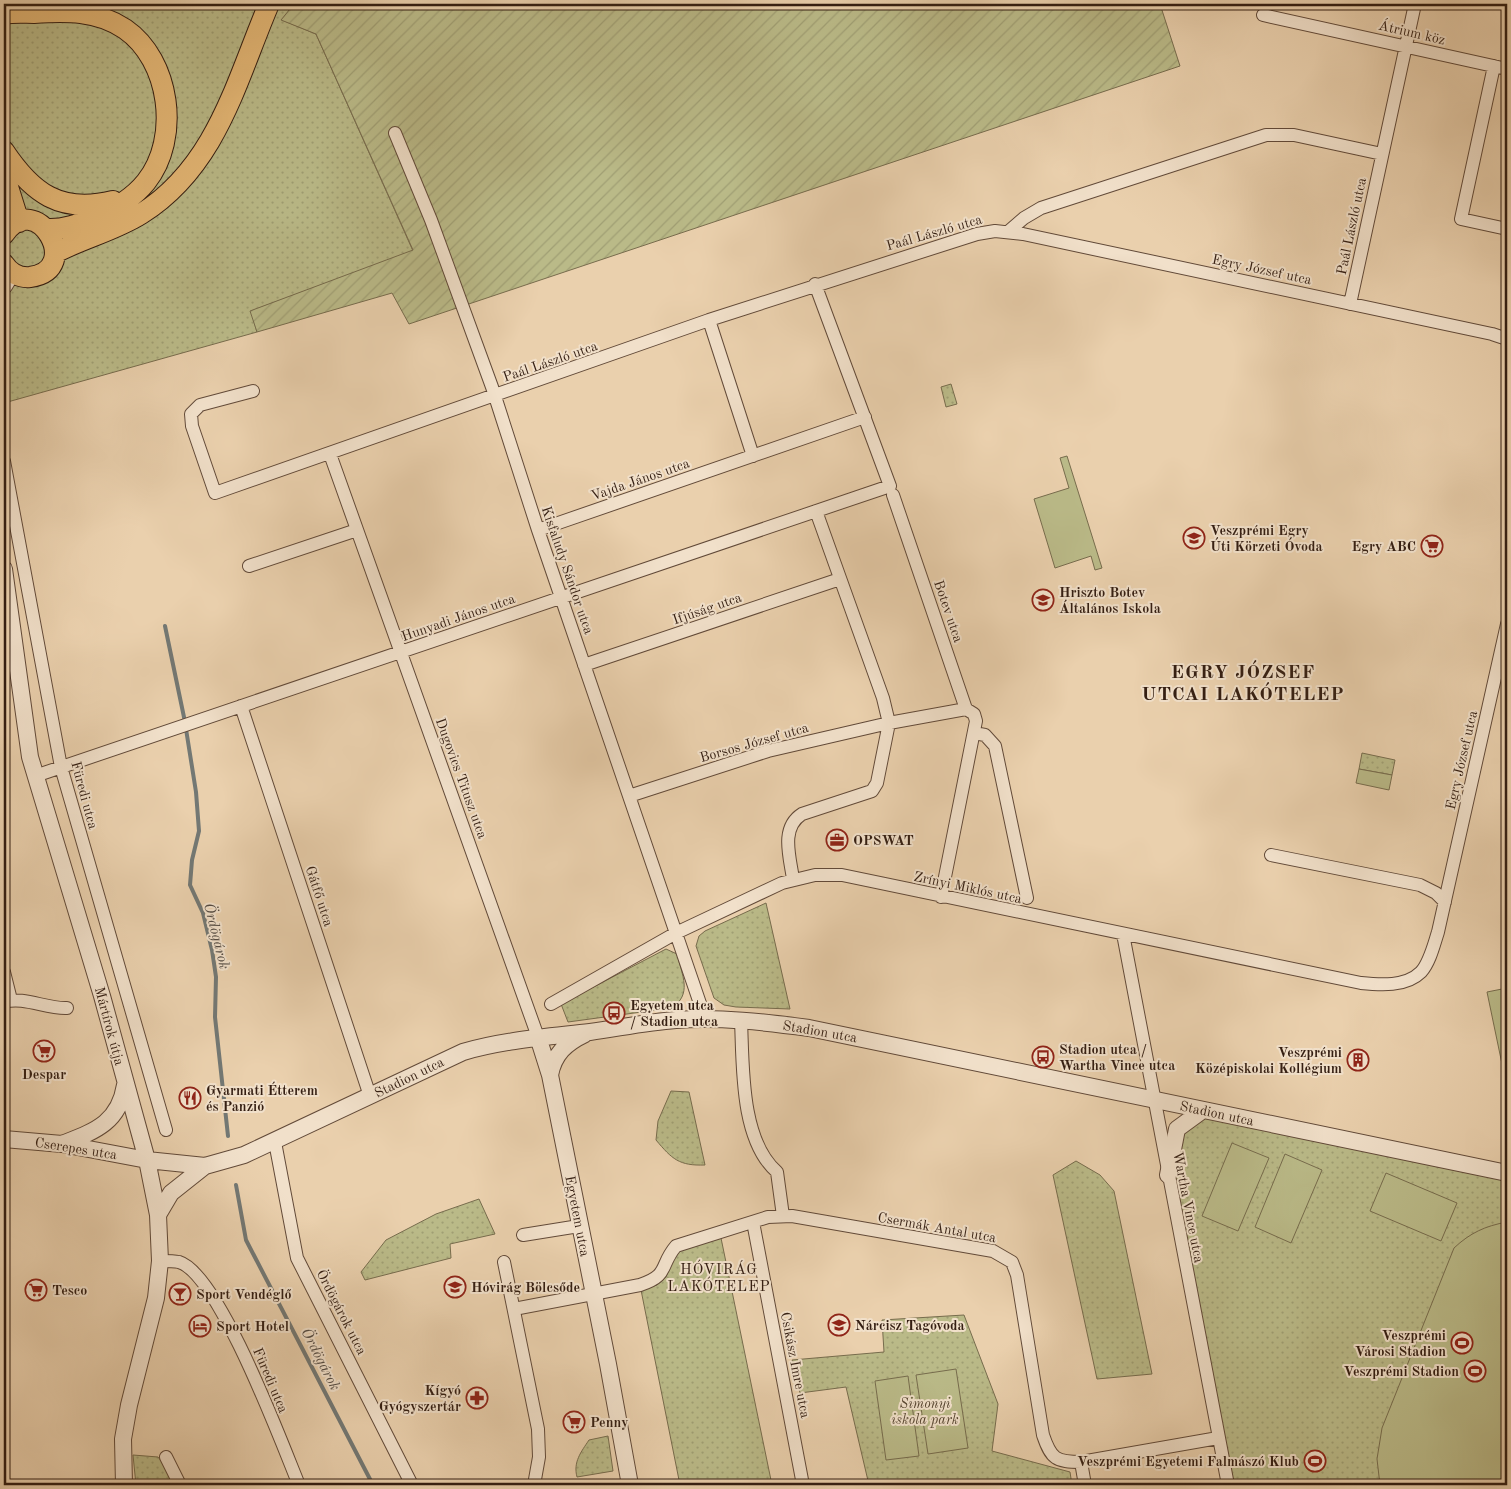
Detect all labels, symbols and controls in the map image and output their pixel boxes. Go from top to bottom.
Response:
street label: Átrium köz [1377,16,1447,47]
street label: Paál László utca [1335,176,1369,276]
street label: Paál László utca [885,213,984,253]
street label: Egry József utca [1211,253,1313,287]
street label: Paál László utca [501,339,599,385]
street label: Vajda János utca [589,456,692,503]
street label: Kisfaludy Sándor utca [539,505,596,636]
place label: Veszprémi Egry Úti Körzeti Óvoda [1210,524,1323,554]
school or university icon: Veszprémi Egry Úti Körzeti Óvoda [1182,526,1206,550]
supermarket icon: Egry ABC [1420,534,1444,558]
place label: Egry ABC [1352,540,1416,554]
street label: Botev utca [931,578,965,644]
place label: Hriszto Botev Általános Iskola [1059,586,1161,616]
school or university icon: Hriszto Botev Általános Iskola [1031,588,1055,612]
street label: Ifjúság utca [671,591,744,627]
street label: Hunyadi János utca [400,592,517,644]
district label: EGRY JÓZSEF UTCAI LAKÓTELEP [1141,660,1345,705]
street label: Egry József utca [1444,709,1480,811]
street label: Dugovics Titusz utca [433,716,489,841]
street label: Borsos József utca [698,721,810,765]
street label: Füredi utca [68,760,100,831]
office icon: OPSWAT [825,828,849,852]
place label: OPSWAT [853,834,914,848]
street label: Gátfő utca [303,864,335,928]
street label: Zrínyi Miklós utca [912,870,1023,906]
water label: Ördögárok [200,901,234,971]
street label: Mártírok útja [92,985,126,1067]
place label: Egyetem utca / Stadion utca [630,999,718,1030]
bus stop icon: Egyetem utca / Stadion utca [602,1001,626,1025]
street label: Stadion utca [781,1019,858,1045]
supermarket icon: Despar [32,1039,56,1063]
place label: Stadion utca / Wartha Vince utca [1059,1043,1175,1073]
bus stop icon: Stadion utca / Wartha Vince utca [1031,1045,1055,1069]
place label: Veszprémi Középiskolai Kollégium [1195,1046,1342,1076]
building icon: Veszprémi Középiskolai Kollégium [1346,1048,1370,1072]
street label: Stadion utca [372,1055,446,1101]
place label: Despar [22,1068,66,1082]
place label: Gyarmati Étterem és Panzió [206,1081,318,1114]
restaurant icon: Gyarmati Étterem és Panzió [178,1086,202,1110]
street label: Stadion utca [1178,1099,1255,1129]
street label: Cserepes utca [34,1136,118,1162]
street label: Wartha Vince utca [1170,1150,1206,1264]
street label: Egyetem utca [562,1175,592,1258]
street label: Csermák Antal utca [876,1211,997,1245]
district label: HÓVIRÁG LAKÓTELEP [667,1259,771,1295]
street label: Ördögárok utca [314,1266,371,1357]
school or university icon: Hóvirág Bölcsőde [443,1275,467,1299]
supermarket icon: Tesco [24,1278,48,1302]
place label: Hóvirág Bölcsőde [471,1281,580,1295]
bar icon: Sport Vendéglő [168,1282,192,1306]
place label: Tesco [52,1284,87,1298]
place label: Sport Vendéglő [196,1288,292,1302]
street label: Csikász Imre utca [778,1311,812,1419]
school or university icon: Nárcisz Tagóvoda [827,1313,851,1337]
hotel icon: Sport Hotel [188,1314,212,1338]
place label: Nárcisz Tagóvoda [855,1319,965,1333]
place label: Sport Hotel [216,1320,289,1334]
water label: Ördögárok [298,1325,344,1393]
place label: Veszprémi Városi Stadion [1355,1329,1446,1359]
sports icon: Veszprémi Városi Stadion [1450,1331,1474,1355]
street label: Füredi utca [250,1346,290,1415]
sports icon: Veszprémi Stadion [1463,1359,1487,1383]
place label: Veszprémi Stadion [1344,1365,1459,1379]
place label: Kígyó Gyógyszertár [379,1384,461,1414]
pharmacy icon: Kígyó Gyógyszertár [465,1386,489,1410]
park label: Simonyi iskola park [891,1397,959,1428]
supermarket icon: Penny [562,1410,586,1434]
place label: Penny [590,1416,629,1430]
sports icon: Veszprémi Egyetemi Falmászó Klub [1303,1449,1327,1473]
place label: Veszprémi Egyetemi Falmászó Klub [1077,1455,1299,1469]

